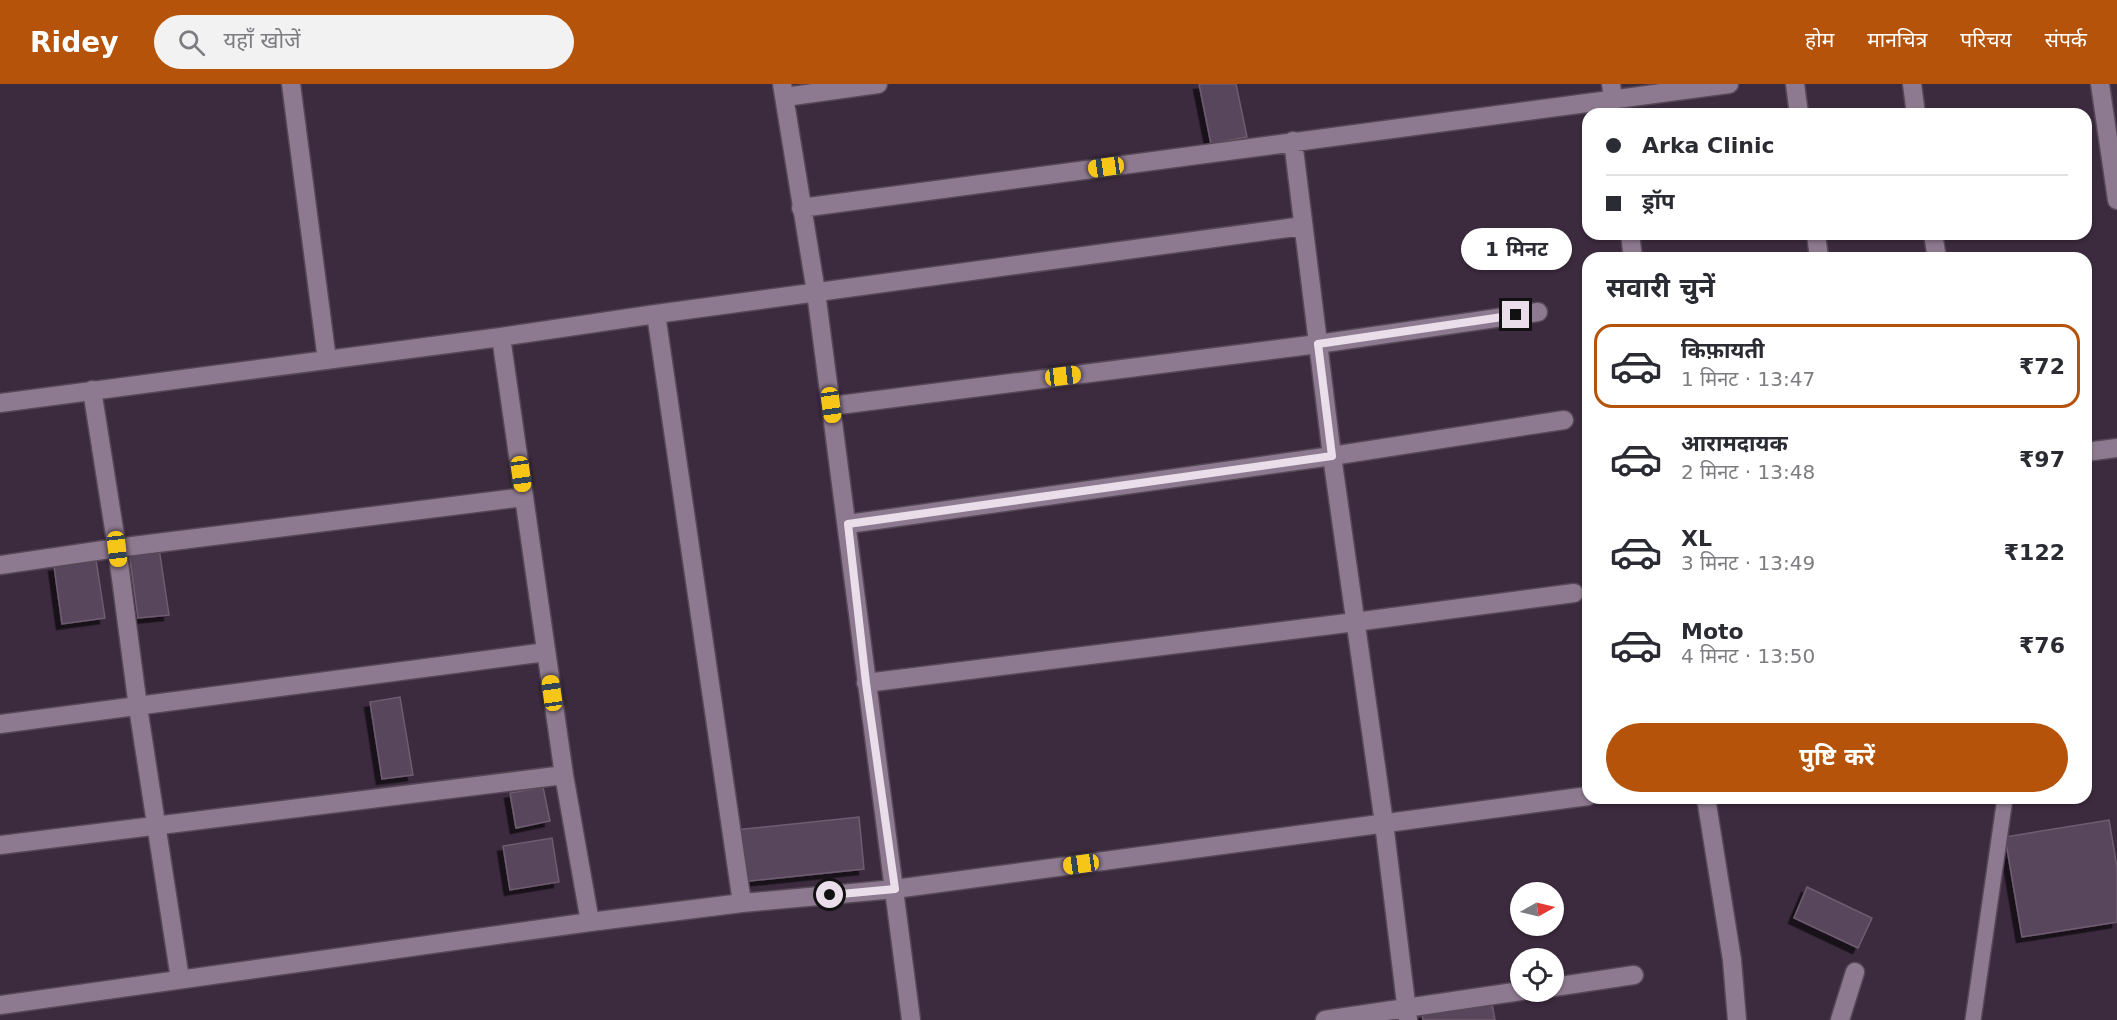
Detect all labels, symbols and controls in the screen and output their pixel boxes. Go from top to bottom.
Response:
search box [154,15,574,69]
text: Ridey [30,26,118,59]
icon: search [175,26,208,59]
text: यहाँ खोजें [223,28,301,53]
text: होम [1805,28,1834,52]
text: मानचित्र [1867,28,1927,52]
text: परिचय [1960,28,2012,52]
text: संपर्क [2045,28,2087,52]
text: Arka Clinic [1642,133,1774,158]
car [1087,156,1125,178]
text: ड्रॉप [1642,189,1675,214]
callout: 1 मिनट [1460,228,1571,270]
text: 1 मिनट [1485,237,1548,261]
text: सवारी चुनें [1606,272,1715,303]
route end [1502,301,1529,328]
text: किफ़ायती [1681,338,1765,363]
icon: car [1609,339,1663,393]
text: ₹72 [2019,354,2065,379]
car [1044,365,1082,387]
text: 1 मिनट · 13:47 [1681,367,1815,391]
car [820,386,842,424]
text: आरामदायक [1681,431,1788,456]
icon: car [1609,432,1663,486]
text: ₹97 [2019,447,2065,472]
car [510,455,532,493]
text: 2 मिनट · 13:48 [1681,460,1815,484]
icon: car [1609,525,1663,579]
text: XL [1681,526,1712,551]
car [106,530,128,568]
text: ₹122 [2004,540,2065,565]
text: 3 मिनट · 13:49 [1681,551,1815,575]
icon: car [1609,618,1663,672]
text: Moto [1681,619,1744,644]
text: ₹76 [2019,633,2065,658]
text: 4 मिनट · 13:50 [1681,644,1815,668]
car [541,674,563,712]
button: पुष्टि करें [1606,723,2068,792]
car [1062,853,1100,875]
route start [816,881,843,908]
north arrow [1510,882,1564,936]
map controls [1510,882,1564,1002]
button: locate [1510,948,1564,1002]

